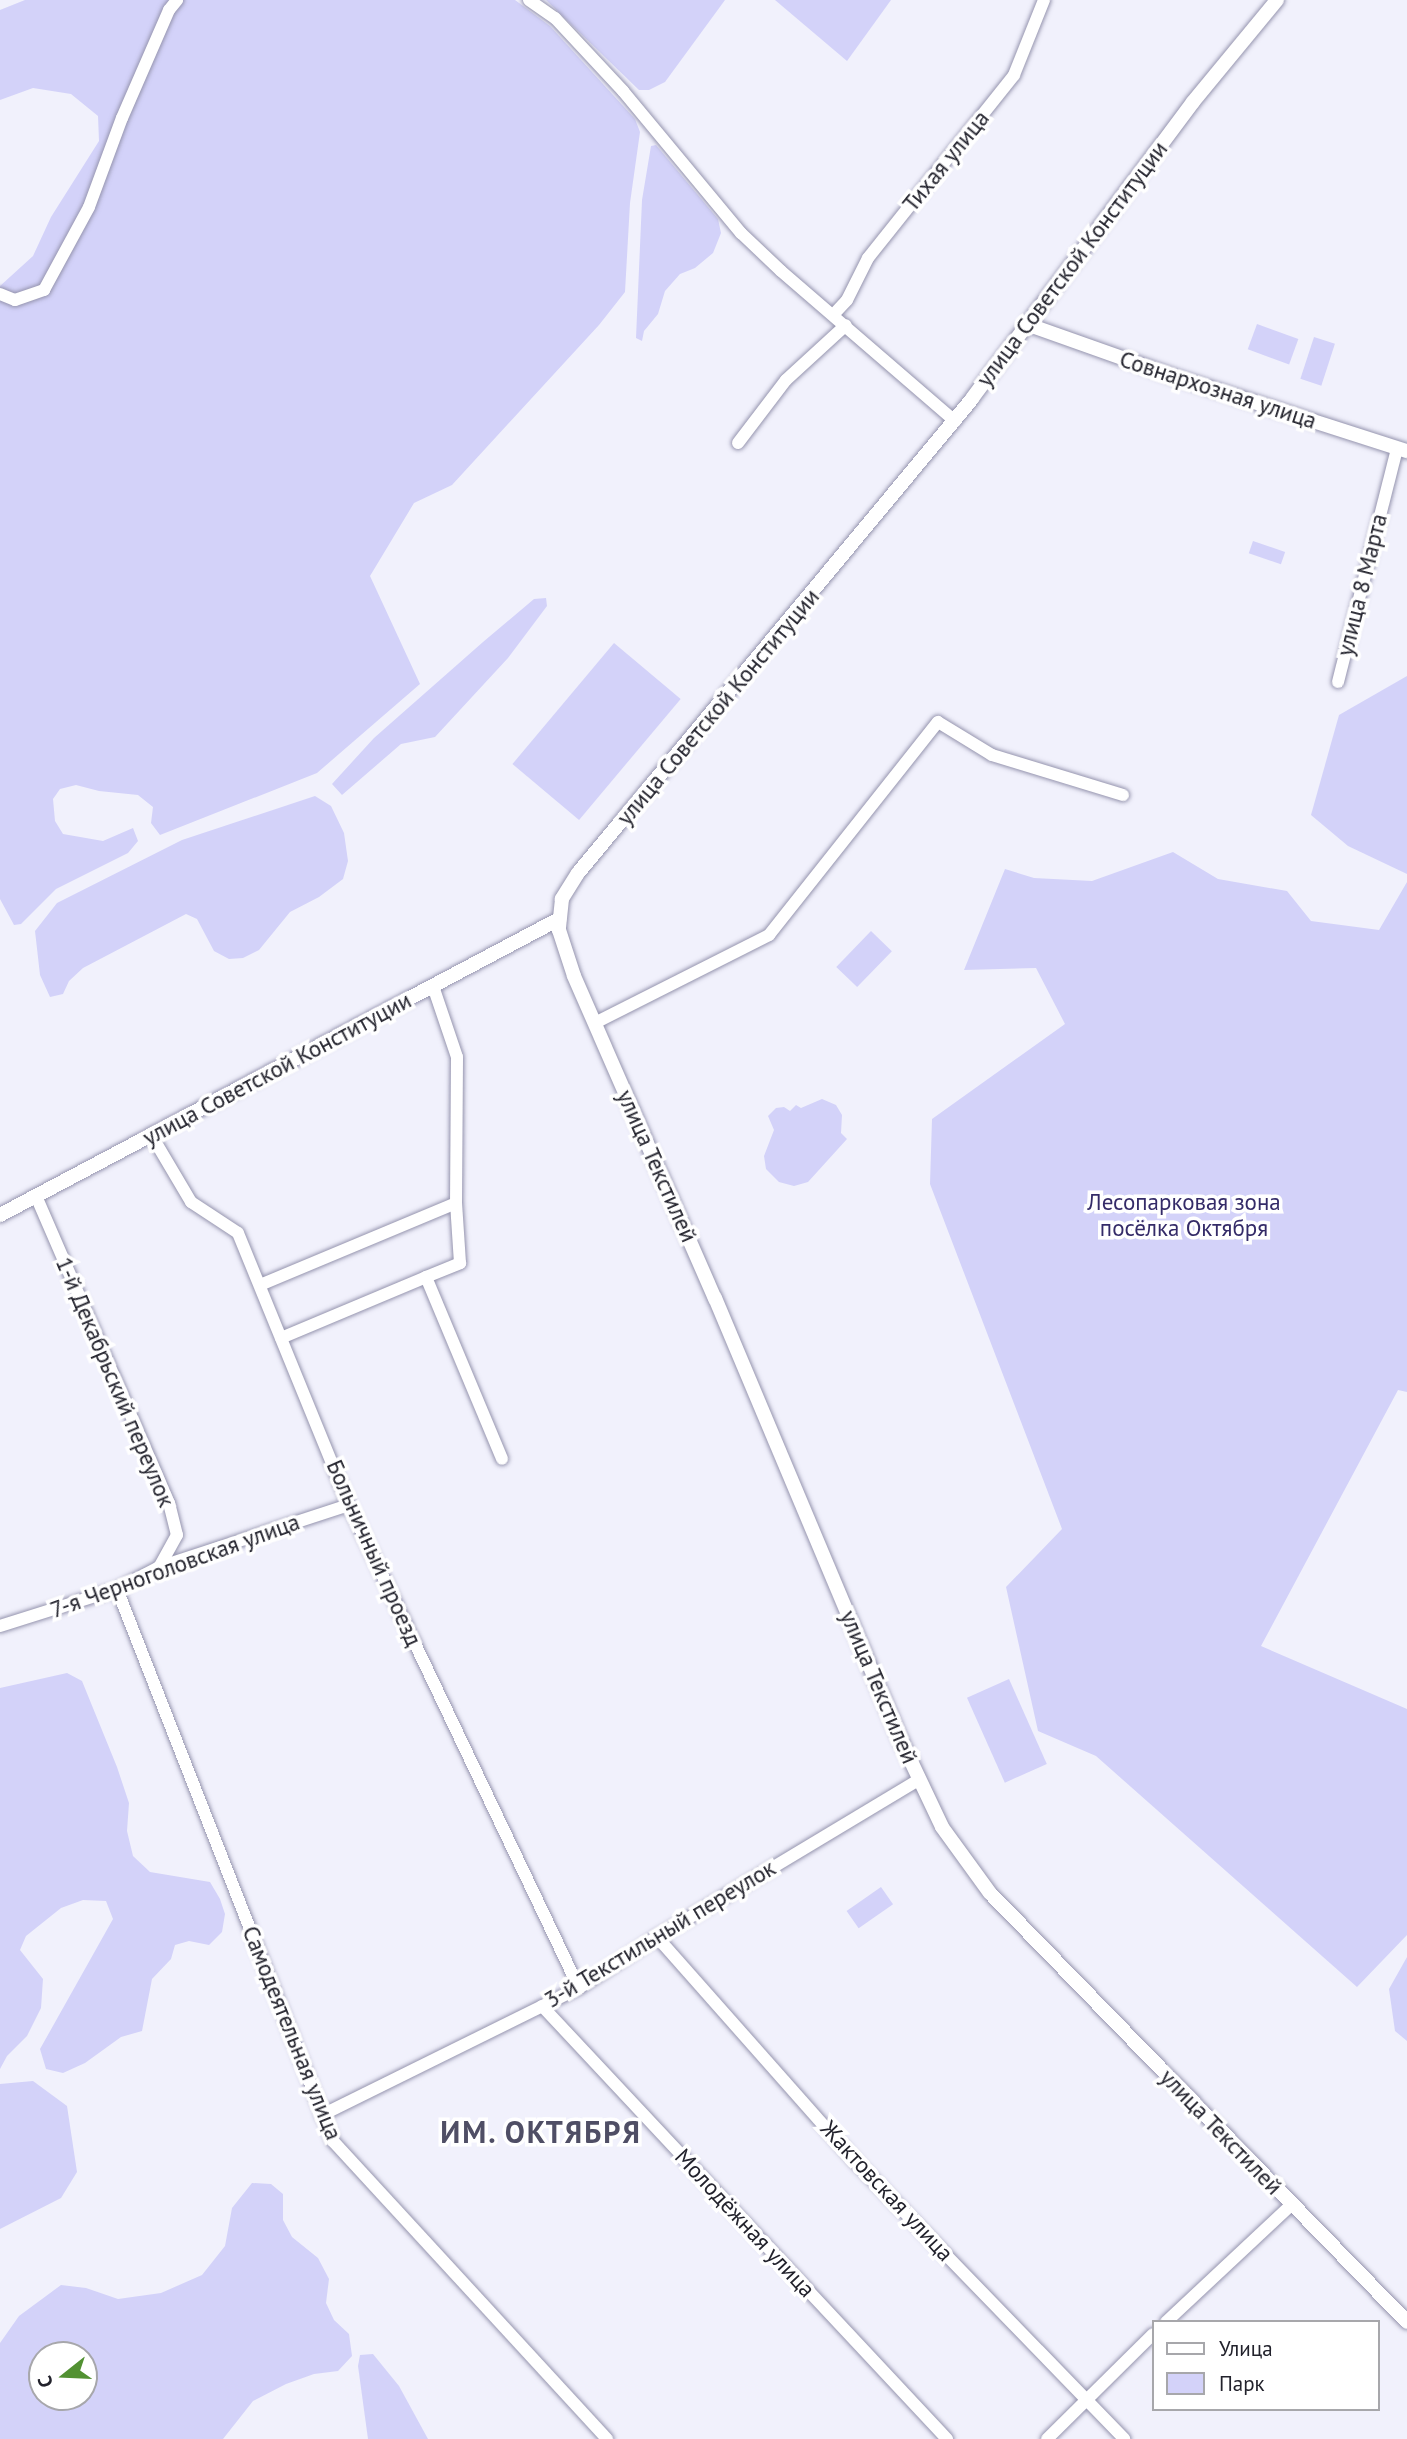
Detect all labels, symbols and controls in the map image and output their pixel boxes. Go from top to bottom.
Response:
street label: Тихая улица [897,105,995,217]
street label: улица Советской Конституции [971,136,1173,392]
street label: Совнархозная улица [1116,345,1320,435]
street label: улица 8 Марта [1331,511,1393,659]
street label: улица Советской Конституции [611,583,825,831]
street label: улица Советской Конституции [138,986,416,1152]
street label: улица Текстилей [611,1085,703,1247]
park label: Лесопарковая зона посёлка Октября [1087,1188,1281,1242]
street label: 1-й Декабрьский переулок [50,1253,180,1511]
street label: Больничный проезд [321,1456,427,1650]
street label: 7-я Черноголовская улица [47,1508,303,1624]
street label: улица Текстилей [834,1606,924,1768]
street label: 3-й Текстильный переулок [539,1854,781,2014]
street label: Самодеятельная улица [236,1922,348,2144]
street label: улица Текстилей [1154,2063,1288,2201]
district label: ИМ. ОКТЯБРЯ [440,2114,642,2150]
street label: Жактовская улица [815,2115,959,2267]
street label: Молодёжная улица [669,2143,821,2303]
legend [1152,2320,1379,2411]
text: Улица [1219,2335,1273,2362]
north arrow [28,2341,98,2411]
text: Парк [1219,2370,1265,2397]
text: С [32,2373,58,2391]

